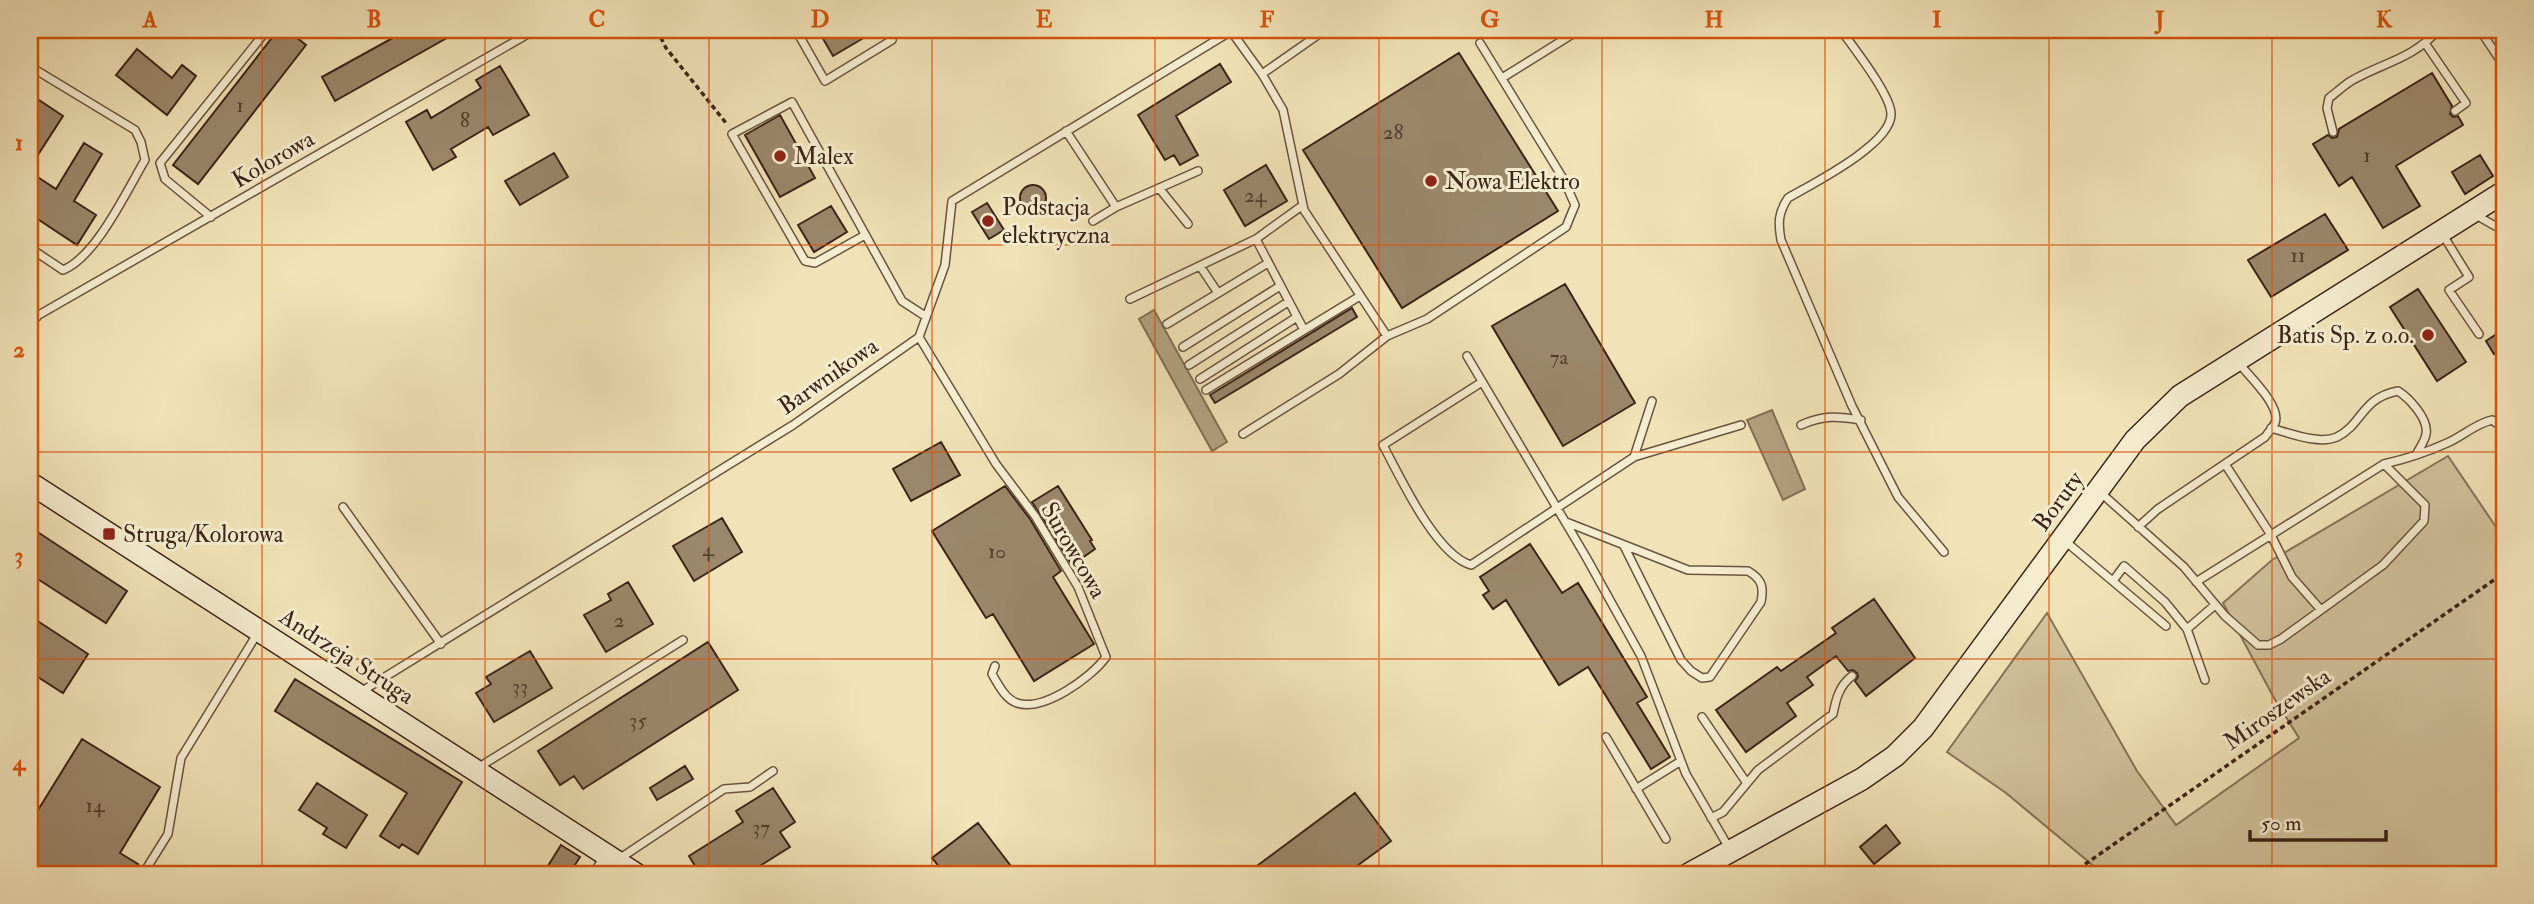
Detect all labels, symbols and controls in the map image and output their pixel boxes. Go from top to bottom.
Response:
text: A [142,5,158,34]
text: B [366,5,382,34]
text: C [589,5,605,34]
text: D [811,5,829,34]
text: E [1036,5,1053,34]
text: F [1260,5,1275,34]
text: G [1480,5,1500,34]
text: H [1705,5,1724,34]
text: I [1932,5,1942,34]
text: J [2154,5,2165,35]
text: K [2376,5,2393,34]
house number: 1 [236,92,244,119]
house number: 8 [460,107,470,134]
house number: 28 [1383,119,1403,146]
street label: Kolorowa [226,123,321,195]
text: 1 [15,128,23,157]
place label: Malex [794,141,854,172]
house number: 1 [2363,142,2371,169]
marker: Malex [772,148,788,164]
place label: Nowa Elektro [1445,166,1580,197]
marker: Nowa Elektro [1423,173,1439,189]
house number: 24 [1244,182,1268,209]
place label: Podstacja elektryczna [1002,192,1111,251]
marker: Podstacja elektryczna [980,213,996,229]
house number: 11 [2291,242,2306,269]
place label: Batis Sp. z o.o. [2277,320,2414,351]
marker: Batis Sp. z o.o. [2420,327,2436,343]
street label: Barwnikowa [772,330,885,422]
text: 2 [13,335,25,364]
house number: 7a [1550,344,1568,371]
street label: Boruty [2026,465,2091,537]
street label: Surowcowa [1034,497,1114,605]
place label: Struga/Kolorowa [123,519,285,550]
marker: Struga/Kolorowa [101,526,117,542]
house number: 4 [702,536,715,563]
house number: 10 [988,538,1006,565]
text: 3 [15,541,23,570]
street label: Andrzeja Struga [273,601,421,712]
house number: 2 [614,607,624,634]
street label: Miroszewska [2218,660,2338,758]
house number: 33 [512,673,528,700]
house number: 35 [629,707,647,734]
text: 4 [12,748,27,777]
house number: 14 [86,792,106,819]
scale bar [2250,799,2387,843]
text: 50 m [2261,810,2302,837]
house number: 37 [752,814,770,841]

